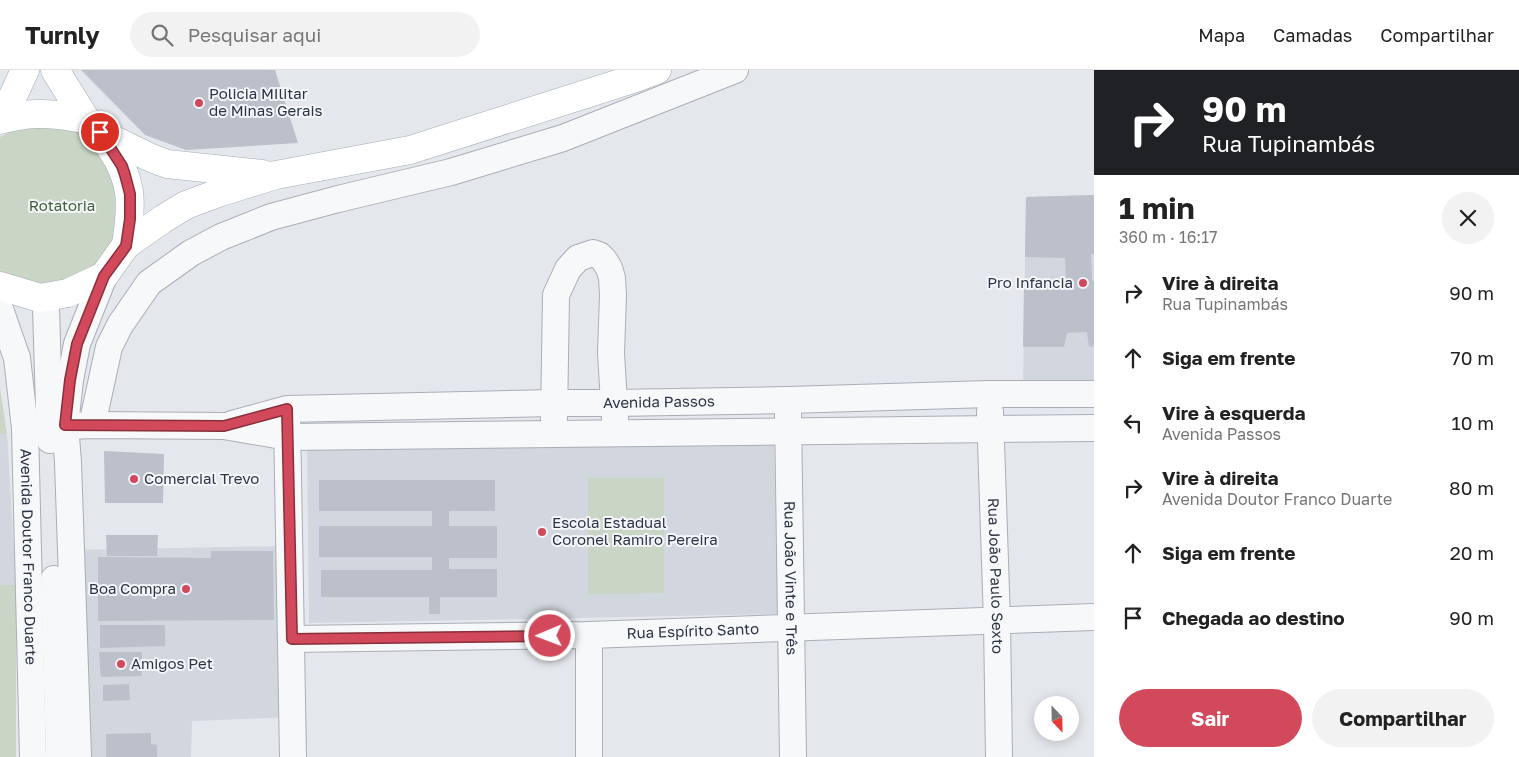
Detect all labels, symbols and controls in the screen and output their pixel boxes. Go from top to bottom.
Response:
search box [130,12,480,57]
text: Turnly [25,20,100,49]
icon: search [148,21,176,49]
text: Pesquisar aqui [188,23,321,46]
text: Mapa [1198,24,1245,46]
text: Camadas [1273,24,1352,46]
text: Compartilhar [1380,24,1494,46]
place label: Policia MIlitar de Minas Gerais [209,84,322,119]
text: 90 m [1202,88,1286,130]
icon: right [1119,90,1184,155]
marker: Policia MIlitar de Minas Gerais [193,97,205,109]
pin [79,111,121,153]
icon: arrive [86,118,114,146]
text: Rua Tupinambás [1202,130,1375,157]
text: 1 min [1119,190,1195,226]
button: close [1442,192,1494,244]
park label: Rotatoria [29,196,95,214]
text: 360 m · 16:17 [1119,227,1217,247]
text: Vire à direita [1162,271,1279,294]
place label: Pro Infancia [987,273,1073,291]
marker: Pro Infancia [1077,277,1089,289]
icon: right [1119,279,1147,307]
text: 90 m [1449,281,1494,304]
text: Rua Tupinambás [1162,294,1288,314]
icon: ahead [1119,344,1147,372]
text: Siga em frente [1162,346,1296,369]
text: 70 m [1451,346,1494,369]
street label: Avenida Passos [603,391,715,411]
text: Vire à esquerda [1162,401,1305,424]
icon: left [1119,409,1147,437]
text: 10 m [1451,411,1494,434]
text: Avenida Passos [1162,424,1281,444]
street label: Avenida Doutor Franco Duarte [18,448,41,665]
text: Vire à direita [1162,466,1279,489]
place label: Comercial Trevo [144,469,259,487]
marker: Comercial Trevo [128,473,140,485]
icon: right [1119,474,1147,502]
text: 80 m [1449,476,1494,499]
text: Avenida Doutor Franco Duarte [1162,489,1392,509]
street label: Rua João Paulo Sexto [985,498,1007,654]
street label: Rua João Vinte e Três [781,501,802,655]
place label: Escola Estadual Coronel Ramiro Pereira [552,513,718,548]
marker: Escola Estadual Coronel Ramiro Pereira [536,526,548,538]
icon: ahead [1119,539,1147,567]
text: Siga em frente [1162,541,1296,564]
text: 20 m [1450,541,1494,564]
place label: Boa Compra [89,579,176,597]
marker: Boa Compra [180,583,192,595]
icon: arrive [1119,604,1147,632]
text: Chegada ao destino [1162,606,1345,629]
text: 90 m [1449,606,1494,629]
position arrow [523,609,575,661]
street label: Rua Espírito Santo [626,619,759,642]
place label: Amigos Pet [131,654,213,672]
marker: Amigos Pet [115,658,127,670]
button: Sair [1119,689,1302,747]
button: Compartilhar [1312,689,1494,747]
north arrow [1034,696,1079,741]
map controls [1034,696,1079,741]

